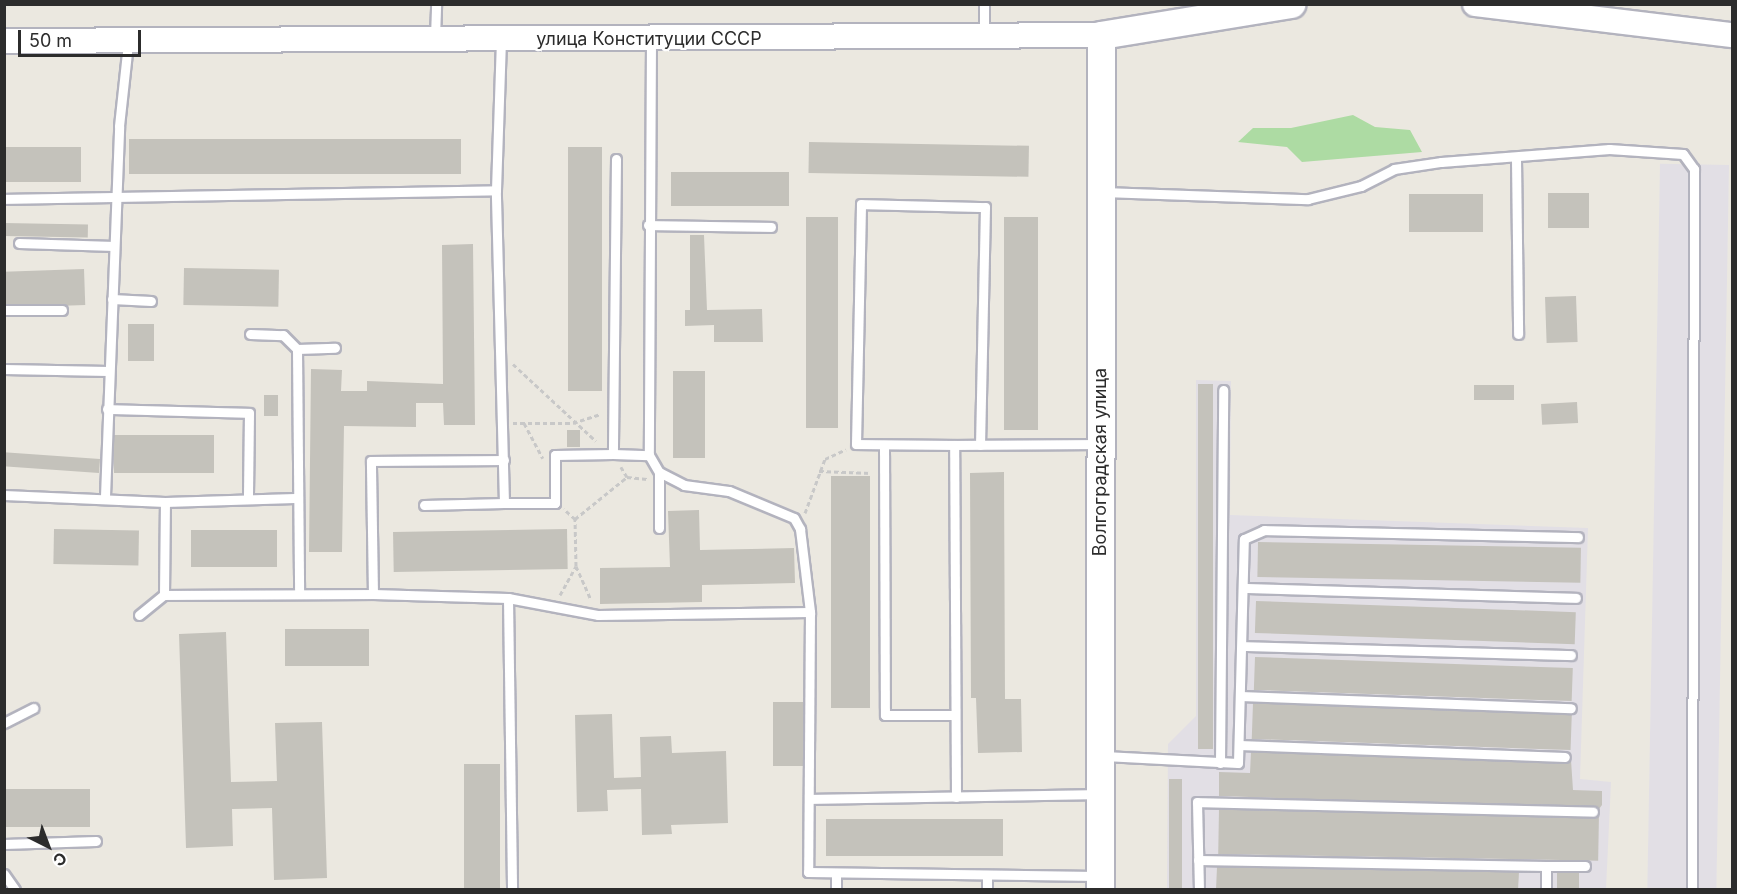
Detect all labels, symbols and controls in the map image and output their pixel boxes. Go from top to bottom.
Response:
scale bar [21,18,144,56]
street label: улица Конституции СССР [536,28,762,50]
text: 50 m [29,30,72,51]
street label: Волгоградская улица [1089,368,1111,556]
north arrow [18,816,78,876]
text: С [49,848,71,871]

